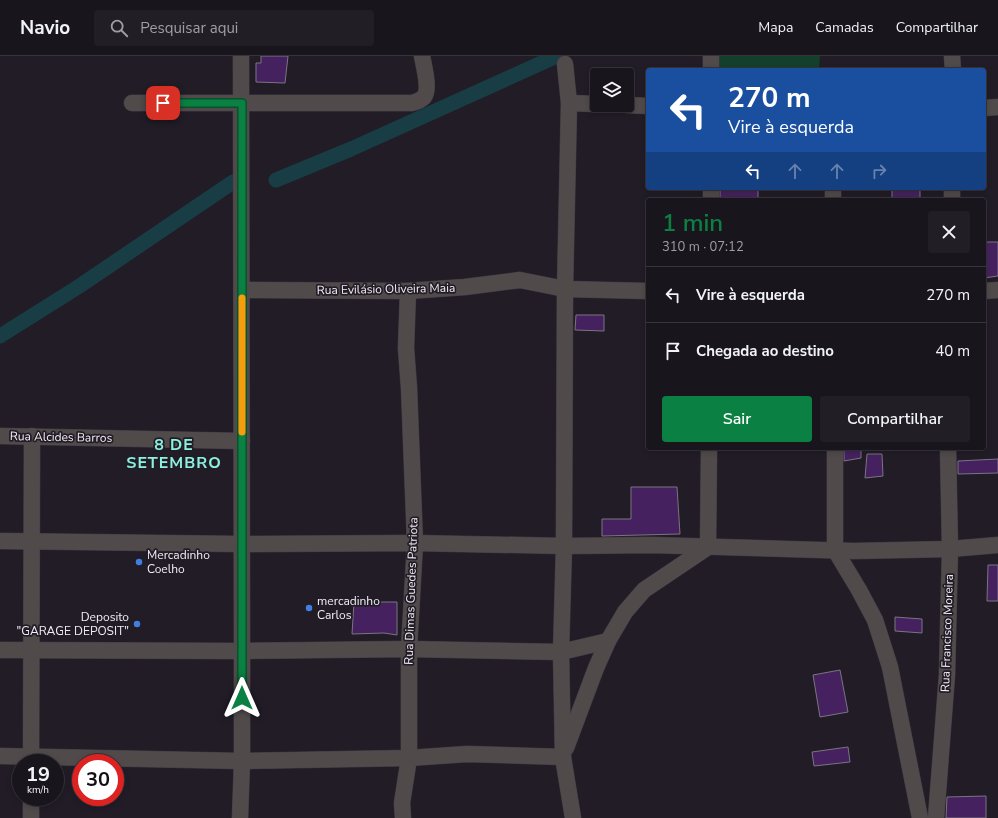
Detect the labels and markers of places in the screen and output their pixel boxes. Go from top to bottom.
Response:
pin [146,86,180,120]
place label: Mercadinho Coelho [147,547,210,577]
marker: Mercadinho Coelho [134,557,144,567]
place label: mercadinho Carlos [317,593,380,623]
marker: mercadinho Carlos [304,603,314,613]
place label: Deposito "GARAGE DEPOSIT" [17,609,129,639]
marker: Deposito "GARAGE DEPOSIT" [132,619,142,629]

